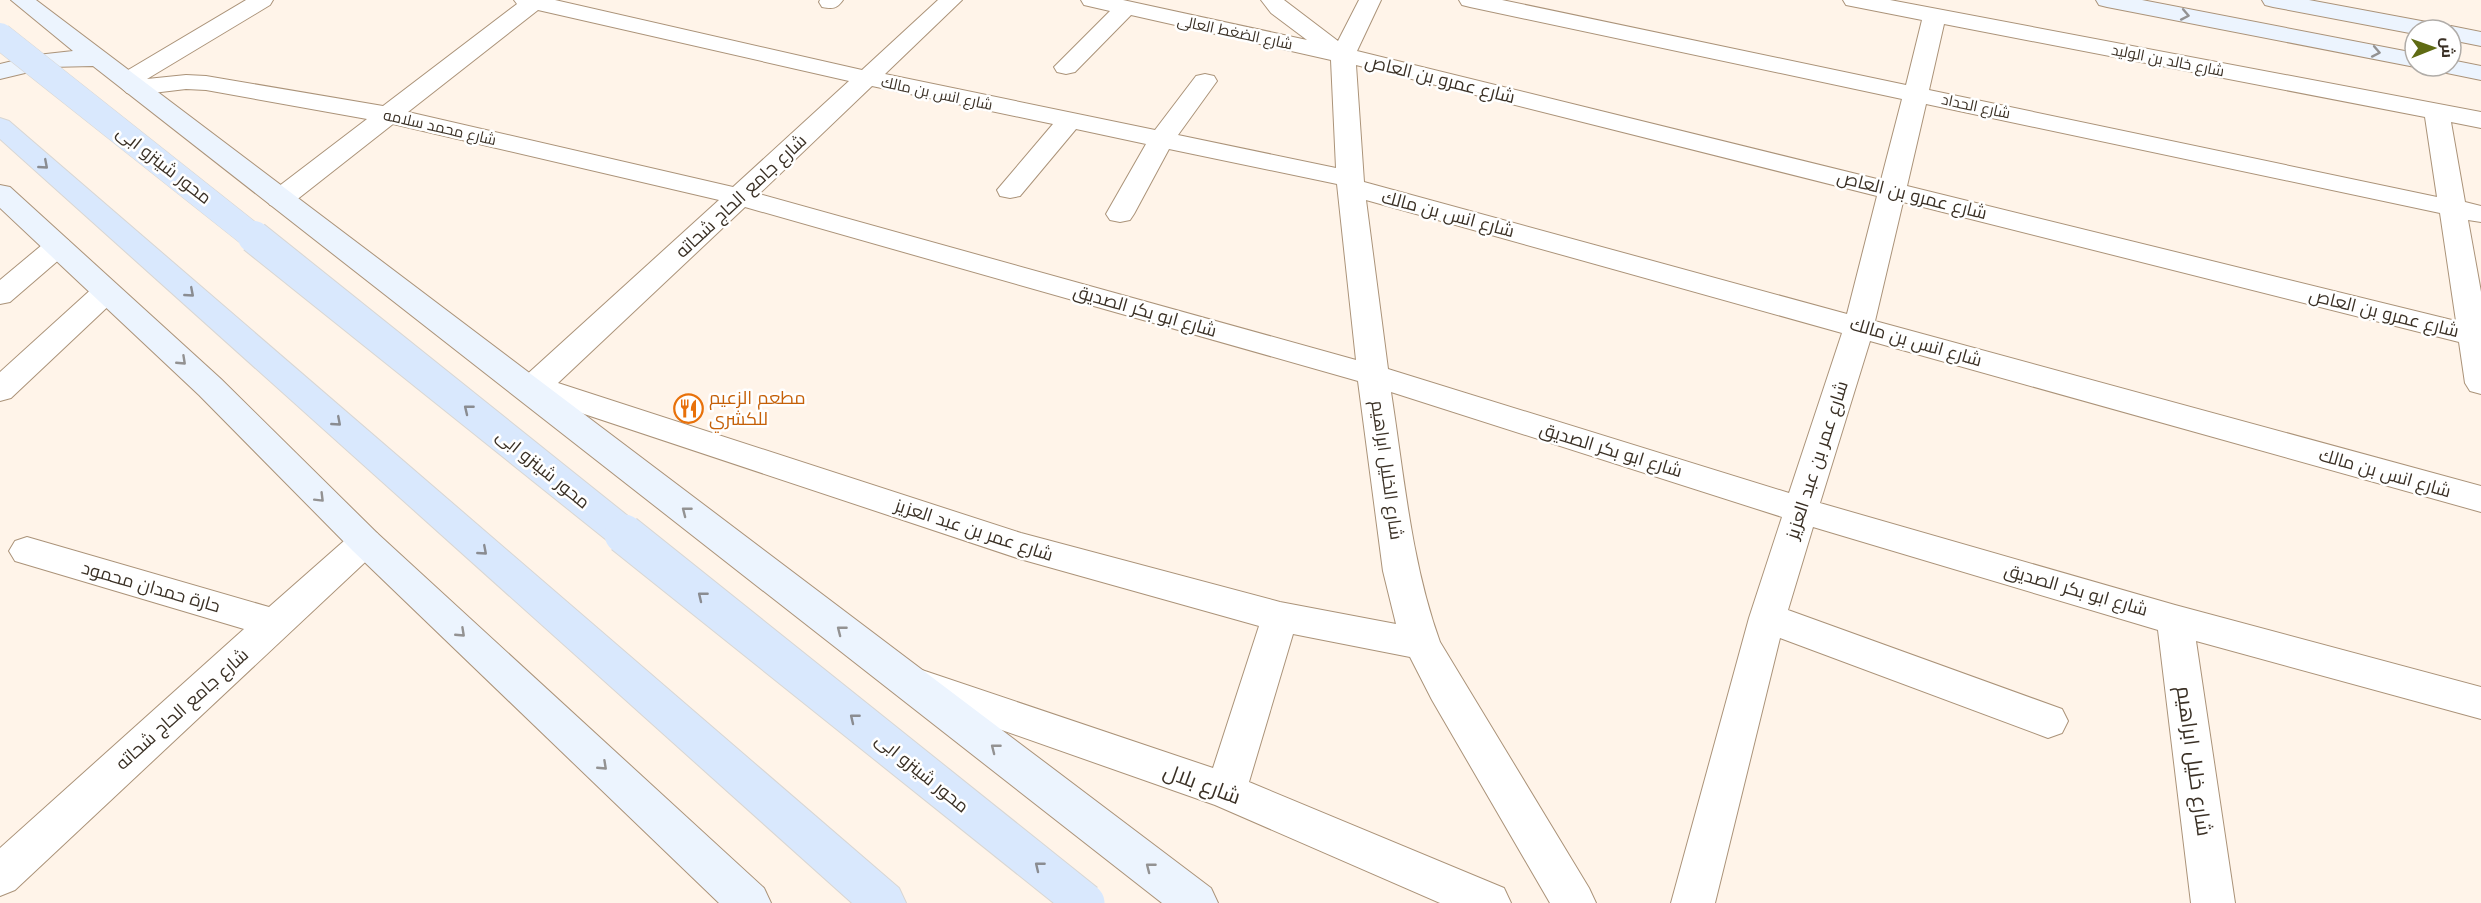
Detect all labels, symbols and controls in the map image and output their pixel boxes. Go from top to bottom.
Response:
one-way arrow [2179,8,2189,21]
street label: شارع الضغط العالى [1175,10,1294,55]
north arrow [2403,18,2463,78]
text: ش [2438,37,2458,58]
street label: شارع خالد بن الوليد [2109,40,2226,82]
one-way arrow [2371,45,2381,58]
street label: شارع عمرو بن العاص [1362,50,1517,109]
street label: شارع انس بن مالك [879,72,995,116]
street label: شارع الحداد [1939,89,2012,125]
street label: شارع محمد سلامه [381,105,498,151]
street label: محور شينزو ابى [112,121,216,209]
street label: شارع جامع الحاج شحاته [671,130,812,263]
one-way arrow [37,157,48,168]
street label: شارع عمرو بن العاص [1834,166,1989,225]
street label: شارع انس بن مالك [1379,186,1517,243]
street label: شارع ابو بكر الصديق [1070,280,1219,343]
street label: شارع عمرو بن العاص [2306,284,2461,343]
one-way arrow [184,286,194,297]
street label: شارع انس بن مالك [1847,313,1985,372]
one-way arrow [175,354,185,365]
street label: شارع عمر بن عبد العزيز [1781,378,1854,543]
place label: مطعم الزعيم للكشري [709,387,806,433]
restaurant icon: مطعم الزعيم للكشري [672,392,704,424]
street label: شارع الخليل ابراهيم [1365,399,1408,541]
one-way arrow [464,405,475,416]
one-way arrow [330,415,341,426]
street label: شارع ابو بكر الصديق [1537,418,1685,483]
street label: محور شينزو ابى [492,425,594,513]
street label: شارع انس بن مالك [2316,444,2454,503]
one-way arrow [313,490,324,501]
street label: شارع عمر بن عبد العزيز [891,494,1056,567]
one-way arrow [682,507,693,518]
one-way arrow [477,544,487,555]
street label: حارة حمدان محمود [79,557,223,617]
street label: شارع ابو بكر الصديق [2001,559,2150,622]
one-way arrow [698,593,709,604]
one-way arrow [455,626,465,637]
one-way arrow [837,626,848,637]
street label: شارع جامع الحاج شحاته [111,644,254,775]
street label: شارع خليل ابراهيم [2170,684,2217,838]
one-way arrow [850,715,861,726]
street label: محور شينزو ابى [871,729,973,817]
one-way arrow [991,745,1002,756]
street label: شارع بلال [1159,758,1244,811]
one-way arrow [597,759,607,770]
one-way arrow [1035,863,1046,874]
one-way arrow [1146,864,1157,875]

